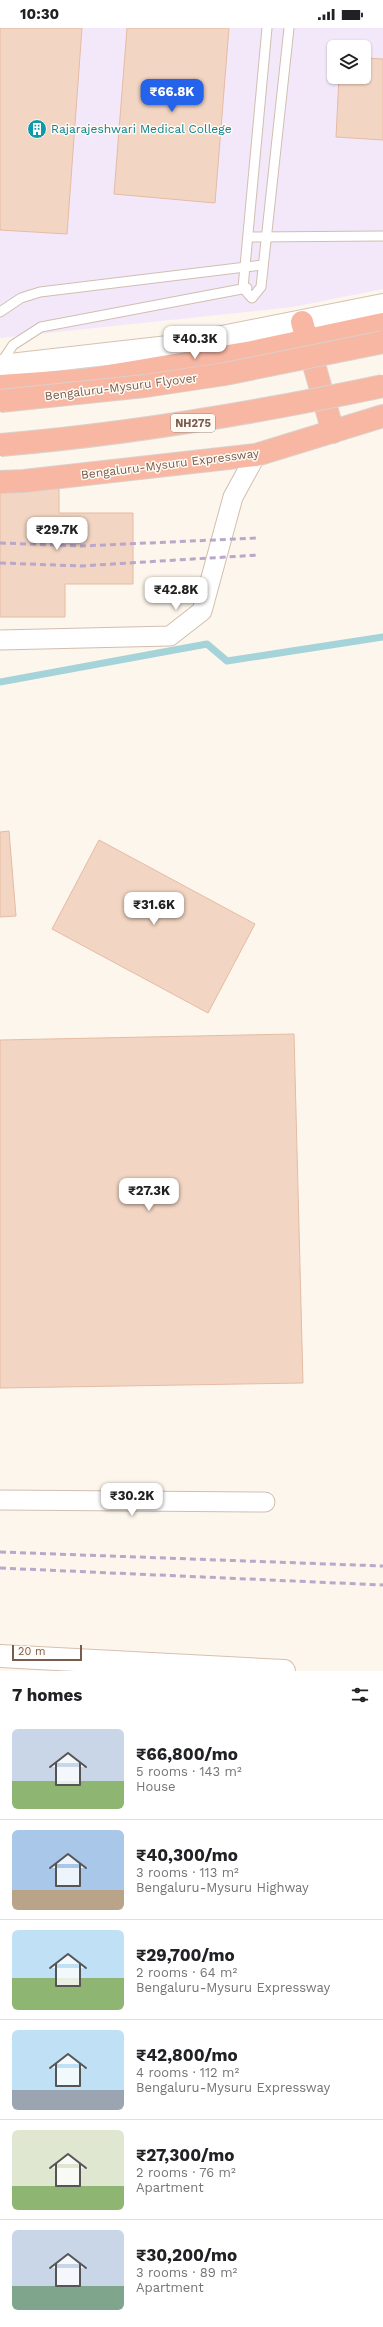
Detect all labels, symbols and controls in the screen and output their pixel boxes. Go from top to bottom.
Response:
text: 10:30 [20,5,59,23]
map controls [327,40,371,84]
button: layers [327,40,371,84]
pin: ₹66.8K [139,79,205,113]
text: ₹66.8K [150,84,194,99]
building icon: Rajarajeshwari Medical College [26,118,48,140]
place label: Rajarajeshwari Medical College [51,122,232,136]
pin: ₹40.3K [162,326,228,360]
text: ₹40.3K [173,331,217,346]
street label: Bengaluru-Mysuru Flyover [44,371,198,403]
road number: NH275 [171,414,215,432]
street label: Bengaluru-Mysuru Expressway [80,446,261,482]
pin: ₹29.7K [24,517,90,551]
text: ₹29.7K [36,522,78,537]
pin: ₹42.8K [143,577,209,611]
text: ₹42.8K [154,582,198,597]
pin: ₹31.6K [121,892,187,926]
text: ₹31.6K [133,897,175,912]
pin: ₹27.3K [116,1178,182,1212]
text: ₹27.3K [128,1183,170,1198]
pin: ₹30.2K [99,1483,165,1517]
text: ₹30.2K [110,1488,154,1503]
scale bar [12,1643,82,1662]
text: 20 m [18,1645,46,1658]
icon: filters [349,1684,371,1706]
text: 7 homes [12,1685,82,1705]
text: ₹66,800/mo [136,1744,238,1764]
icon: home [44,1745,92,1793]
text: 5 rooms · 143 m² [136,1764,242,1779]
text: House [136,1779,176,1794]
text: ₹40,300/mo [136,1845,238,1865]
icon: home [44,1846,92,1894]
text: 3 rooms · 113 m² [136,1865,239,1880]
text: Bengaluru-Mysuru Highway [136,1880,309,1895]
text: ₹29,700/mo [136,1945,235,1965]
icon: home [44,1946,92,1994]
text: 2 rooms · 64 m² [136,1965,237,1980]
text: Bengaluru-Mysuru Expressway [136,1980,330,1995]
text: ₹42,800/mo [136,2045,238,2065]
icon: home [44,2046,92,2094]
text: 4 rooms · 112 m² [136,2065,239,2080]
text: Bengaluru-Mysuru Expressway [136,2080,330,2095]
text: ₹27,300/mo [136,2145,234,2165]
icon: home [44,2146,92,2194]
text: 2 rooms · 76 m² [136,2165,236,2180]
text: Apartment [136,2180,204,2195]
text: ₹30,200/mo [136,2245,237,2265]
icon: home [44,2246,92,2294]
text: 3 rooms · 89 m² [136,2265,237,2280]
text: Apartment [136,2280,204,2295]

